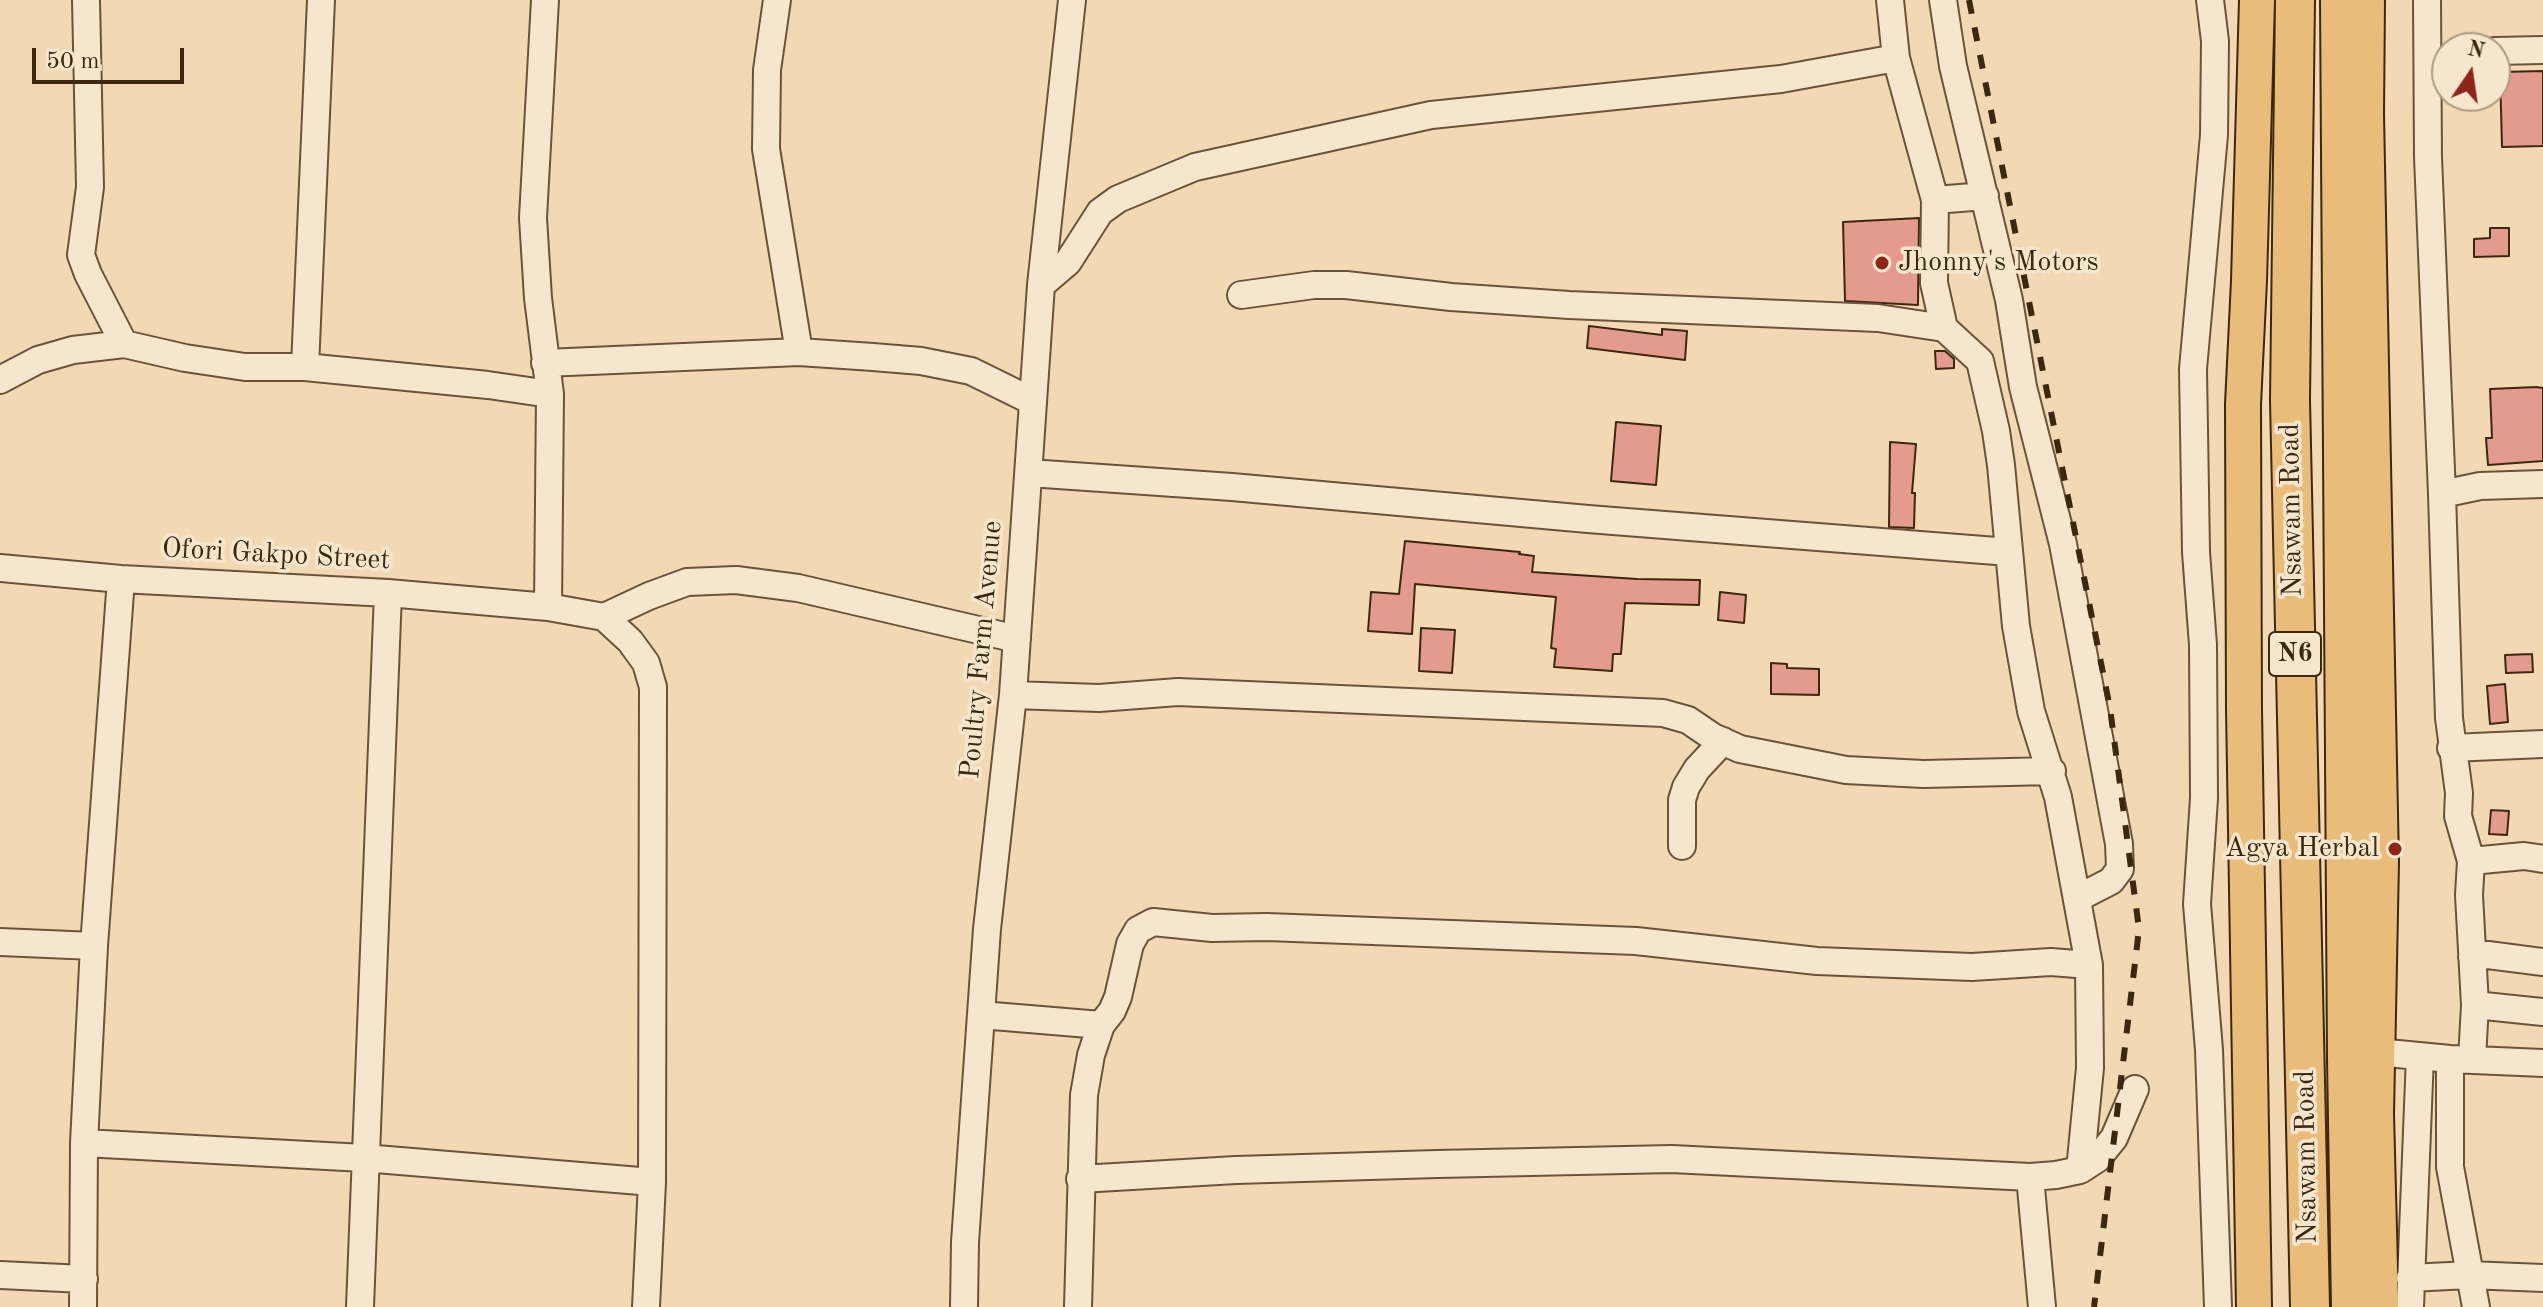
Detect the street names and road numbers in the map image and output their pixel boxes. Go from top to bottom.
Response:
street label: Nsawam Road [2274,423,2310,597]
street label: Poultry Farm Avenue [954,519,1010,781]
street label: Ofori Gakpo Street [161,532,391,578]
road number: N6 [2269,632,2321,676]
street label: Nsawam Road [2289,1070,2325,1244]

